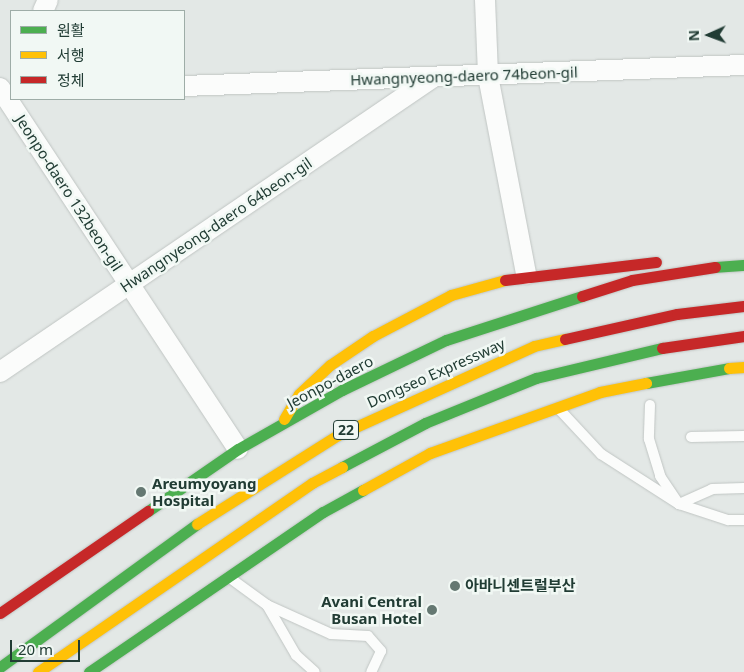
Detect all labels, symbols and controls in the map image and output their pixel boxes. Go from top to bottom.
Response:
legend [10,10,185,100]
north arrow [684,10,734,60]
text: 원활 [57,20,85,40]
text: N [684,30,703,42]
text: 서행 [57,45,85,65]
street label: Hwangnyeong-daero 74beon-gil [350,63,578,89]
text: 정체 [57,70,85,90]
street label: Jeonpo-daero 132beon-gil [12,112,126,274]
street label: Hwangnyeong-daero 64beon-gil [117,154,315,296]
street label: Dongseo Expressway [364,334,508,412]
street label: Jeonpo-daero [284,352,376,412]
road number: 22 [332,418,360,442]
place label: Areumyoyang Hospital [152,474,257,509]
marker: Areumyoyang Hospital [134,485,148,499]
place label: 아바니센트럴부산 [465,577,575,595]
marker: 아바니센트럴부산 [449,580,461,592]
place label: Avani Central Busan Hotel [321,592,422,627]
marker: Avani Central Busan Hotel [426,604,438,616]
scale bar [12,630,82,662]
text: 20 m [18,639,53,659]

